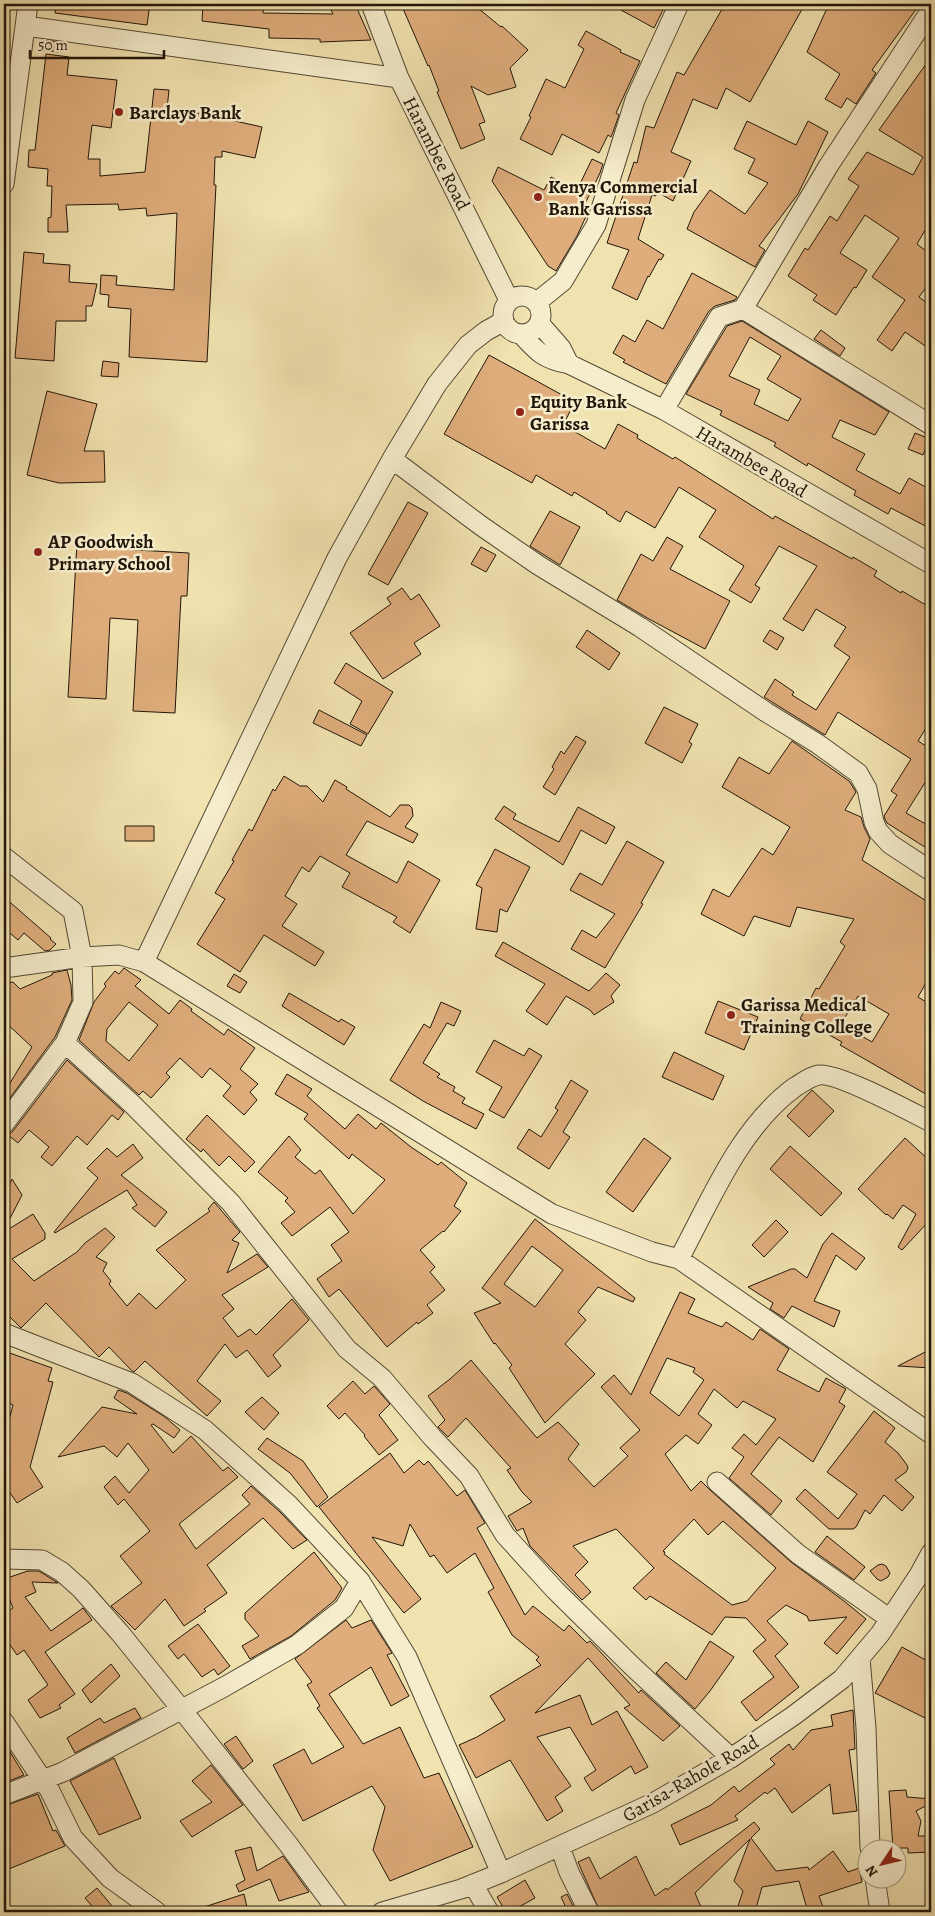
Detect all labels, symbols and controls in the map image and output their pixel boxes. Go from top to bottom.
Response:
scale bar [30,28,164,60]
text: 50 m [38,35,68,55]
street label: Harambee Road [396,92,476,216]
place label: Barclays Bank [129,100,241,126]
marker: Barclays Bank [113,106,125,118]
place label: Kenya Commercial Bank Garissa [548,174,697,222]
marker: Kenya Commercial Bank Garissa [532,191,544,203]
place label: Equity Bank Garissa [530,389,627,437]
marker: Equity Bank Garissa [514,406,526,418]
street label: Harambee Road [691,419,813,505]
place label: AP Goodwish Primary School [47,529,171,577]
marker: AP Goodwish Primary School [32,546,44,558]
place label: Garissa Medical Training College [741,992,872,1040]
marker: Garissa Medical Training College [725,1009,737,1021]
street label: Garisa-Rahole Road [618,1729,764,1828]
north arrow [858,1838,908,1888]
text: N [861,1862,882,1881]

